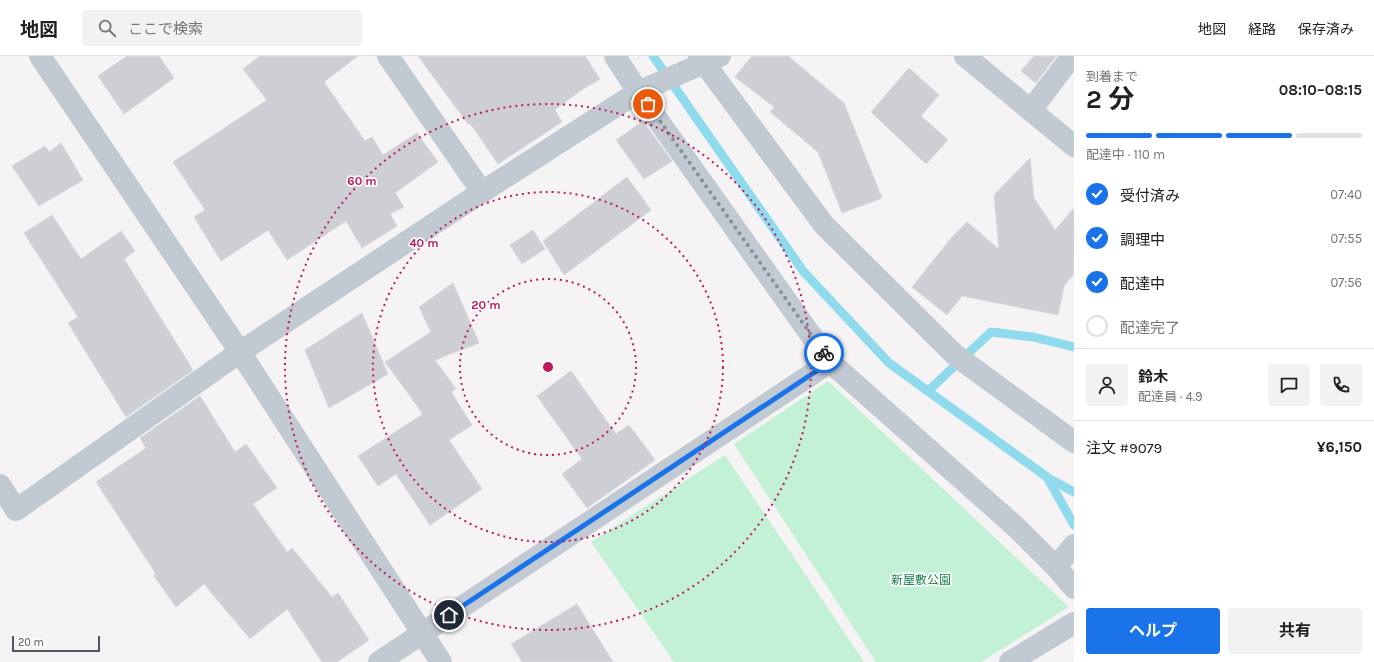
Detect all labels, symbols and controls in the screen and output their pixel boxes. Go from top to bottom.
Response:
search box [82,10,362,46]
icon: search [96,17,118,39]
text: 地図 [20,19,58,41]
text: ここで検索 [128,20,203,38]
text: 地図 [1198,21,1226,38]
text: 経路 [1248,21,1276,38]
text: 保存済み [1298,21,1354,38]
text: 到着まで [1086,69,1138,84]
text: 08:10–08:15 [1279,81,1362,99]
text: 2 分 [1086,84,1134,115]
pin [631,87,665,121]
icon: bag [637,93,659,115]
text: 配達中 · 110 m [1086,147,1165,162]
text: 60 m [347,174,377,188]
icon: check [1086,183,1108,205]
text: 受付済み [1120,187,1180,205]
text: 07:40 [1330,187,1362,202]
icon: check [1086,227,1108,249]
text: 調理中 [1120,231,1165,249]
text: 07:55 [1331,231,1362,246]
text: 40 m [409,236,439,250]
icon: check [1086,271,1108,293]
text: 配達中 [1120,275,1165,293]
text: 07:56 [1330,275,1362,290]
text: 20 m [471,298,501,312]
text: 配達完了 [1120,319,1180,337]
courier [804,333,844,373]
icon: bike [813,342,835,364]
centre of rings [541,360,555,374]
button: person [1086,364,1128,406]
button: chat [1268,364,1310,406]
button: phone [1320,364,1362,406]
text: 鈴木 [1138,368,1168,386]
text: 配達員 · 4.9 [1138,389,1203,404]
text: ¥6,150 [1317,438,1362,456]
text: 注文 #9079 [1086,439,1162,457]
park label: 新屋敷公園 [891,573,951,587]
pin [432,598,466,632]
icon: home [438,604,460,626]
button: ヘルプ [1086,608,1220,654]
button: 共有 [1228,608,1362,654]
scale bar [12,634,100,653]
text: 20 m [18,636,44,649]

